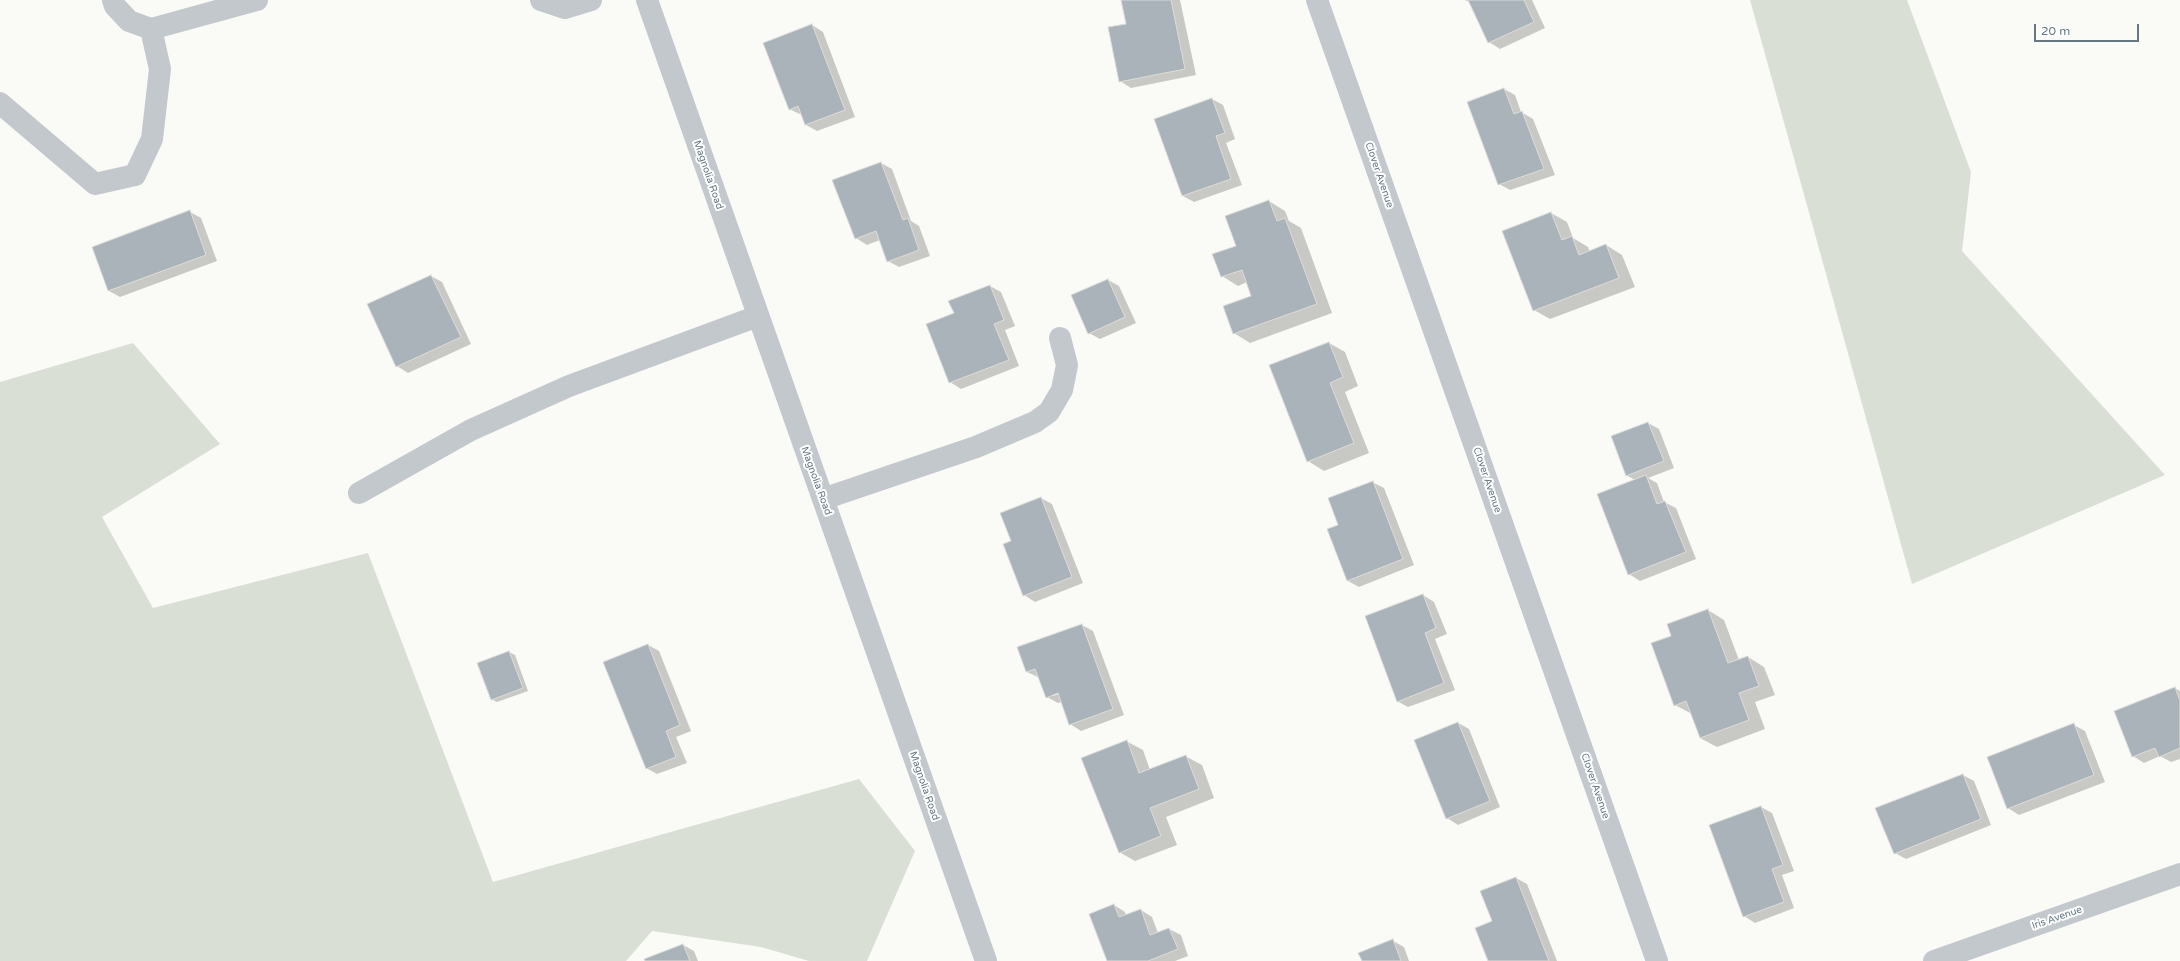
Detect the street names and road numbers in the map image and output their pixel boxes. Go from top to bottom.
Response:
street label: Magnolia Road [691,139,725,211]
street label: Clover Avenue [1362,141,1396,209]
street label: Magnolia Road [798,445,834,517]
street label: Clover Avenue [1470,446,1504,514]
street label: Magnolia Road [907,750,941,822]
street label: Clover Avenue [1578,752,1612,820]
street label: Iris Avenue [2030,904,2084,932]

